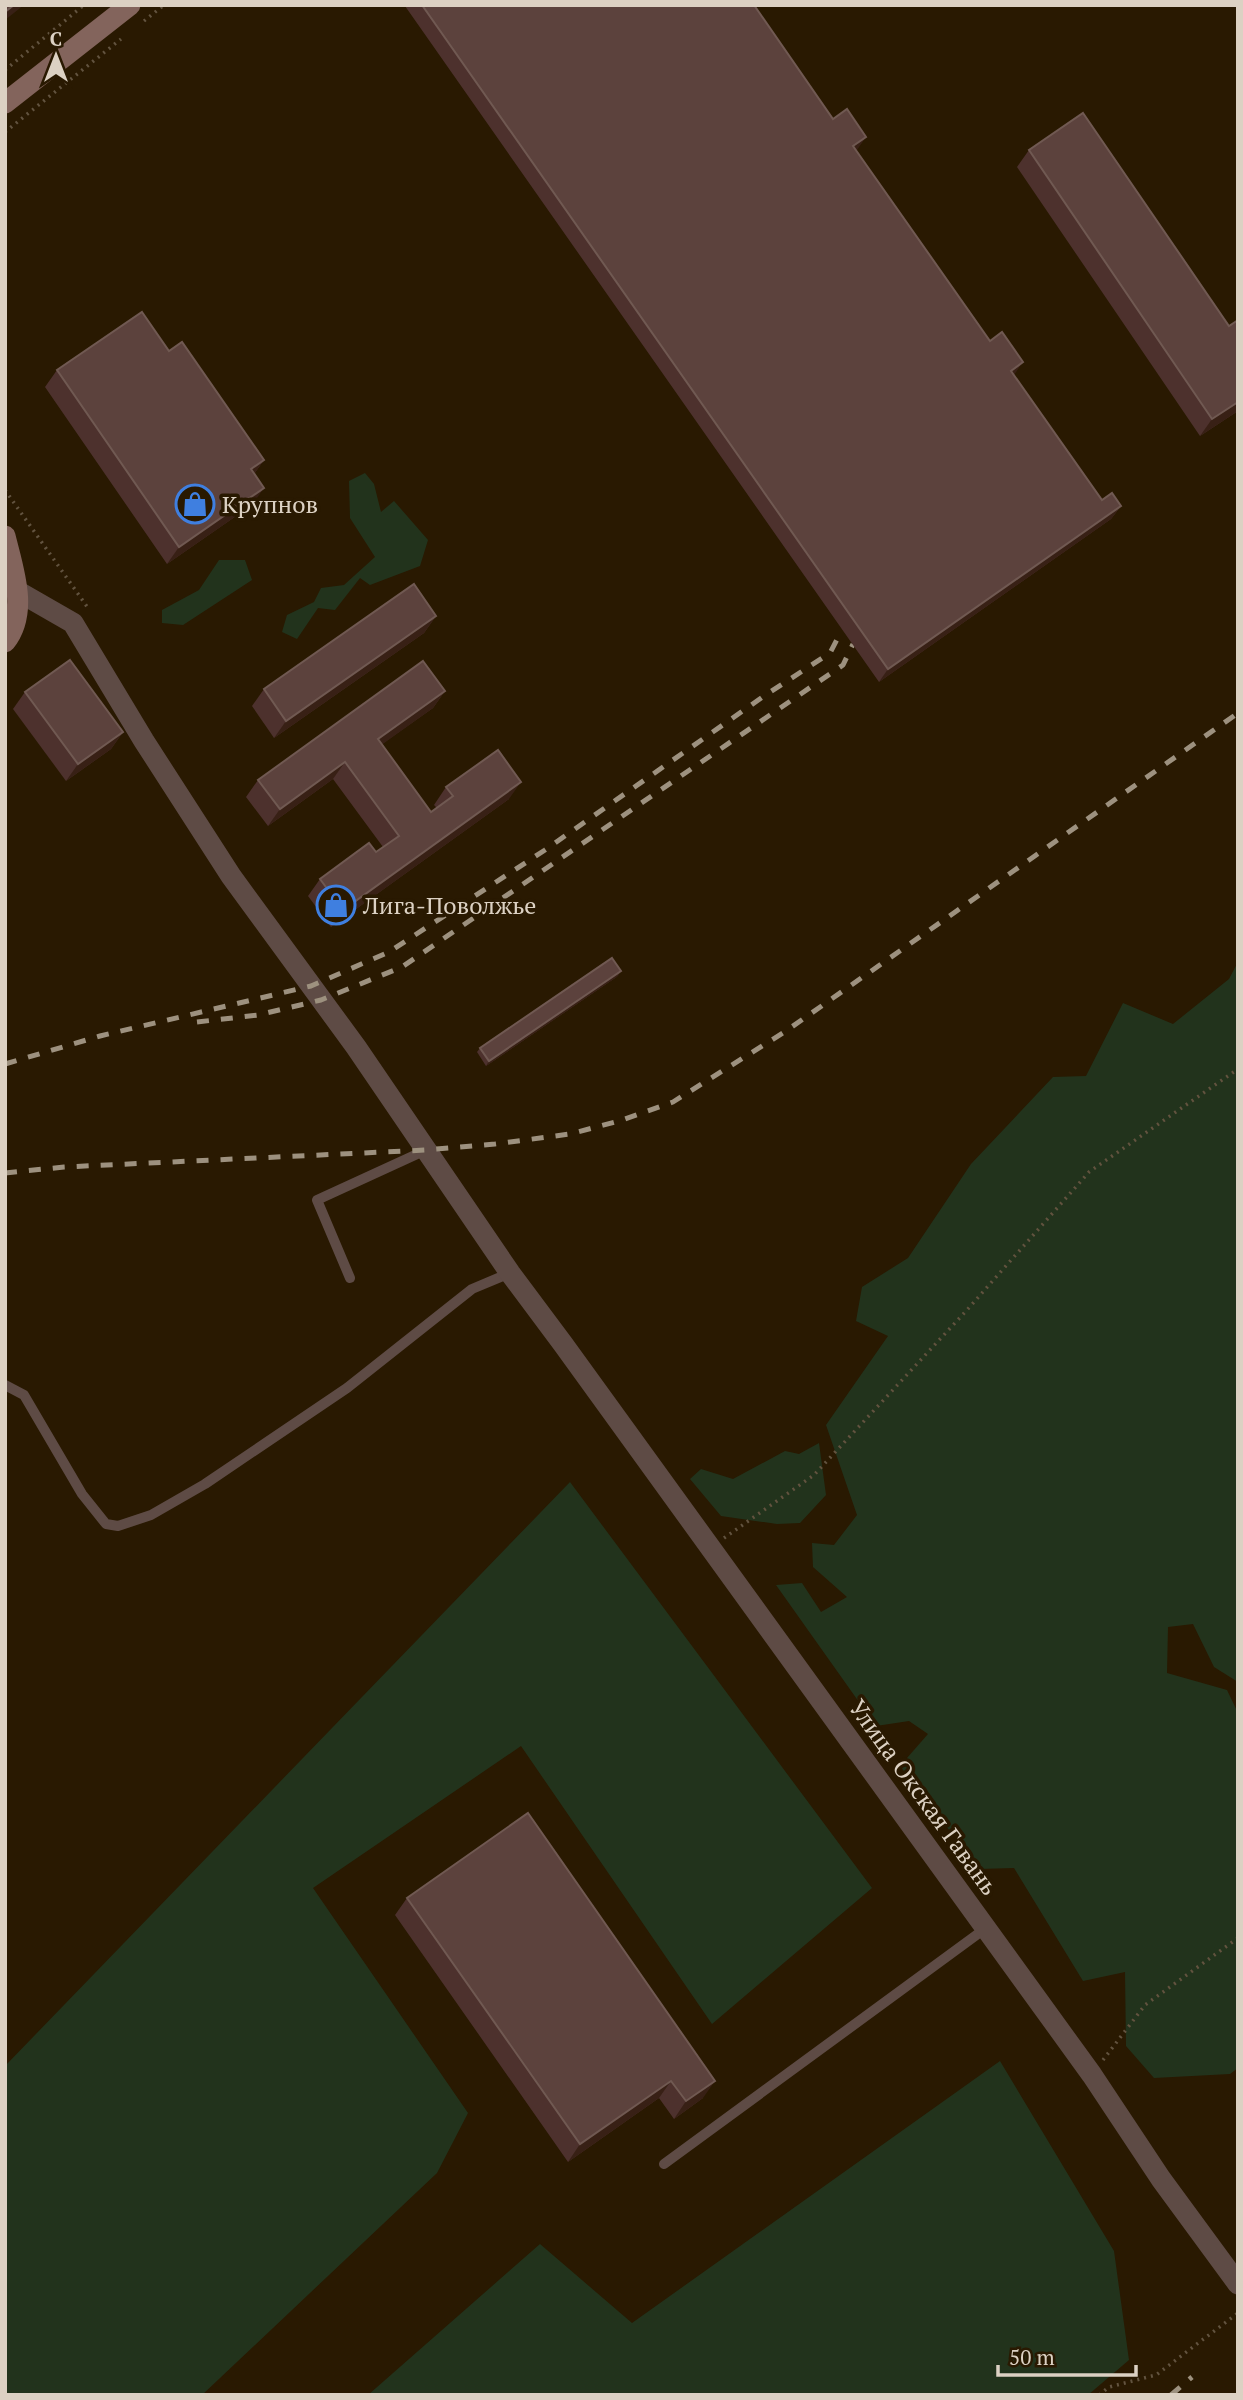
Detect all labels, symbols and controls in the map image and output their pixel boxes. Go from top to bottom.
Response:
north arrow [21,21,91,91]
text: С [50,26,62,51]
shop icon: Крупнов [174,483,216,525]
place label: Крупнов [222,488,318,520]
shop icon: Лига-Поволжье [315,884,357,926]
place label: Лига-Поволжье [362,889,536,921]
street label: Улица Окская Гавань [842,1693,1006,1901]
scale bar [998,2334,1136,2378]
text: 50 m [1009,2343,1055,2371]

